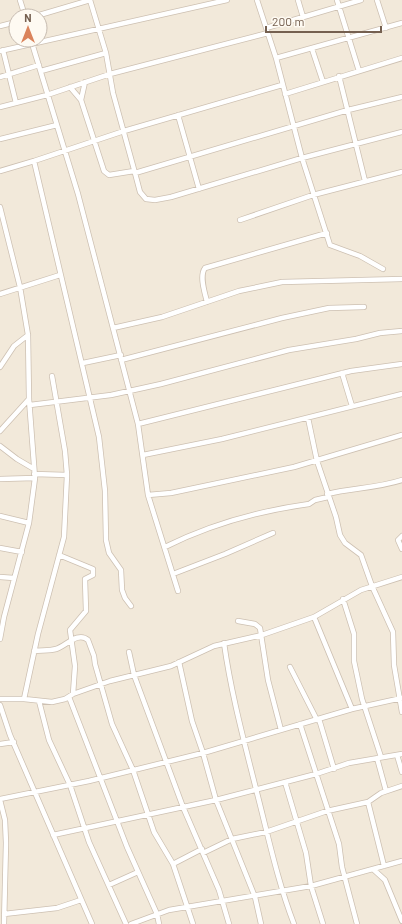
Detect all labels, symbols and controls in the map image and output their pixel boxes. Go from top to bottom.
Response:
north arrow [8,8,48,48]
scale bar [266,8,381,34]
text: N [24,11,32,24]
text: 200 m [272,14,304,28]

